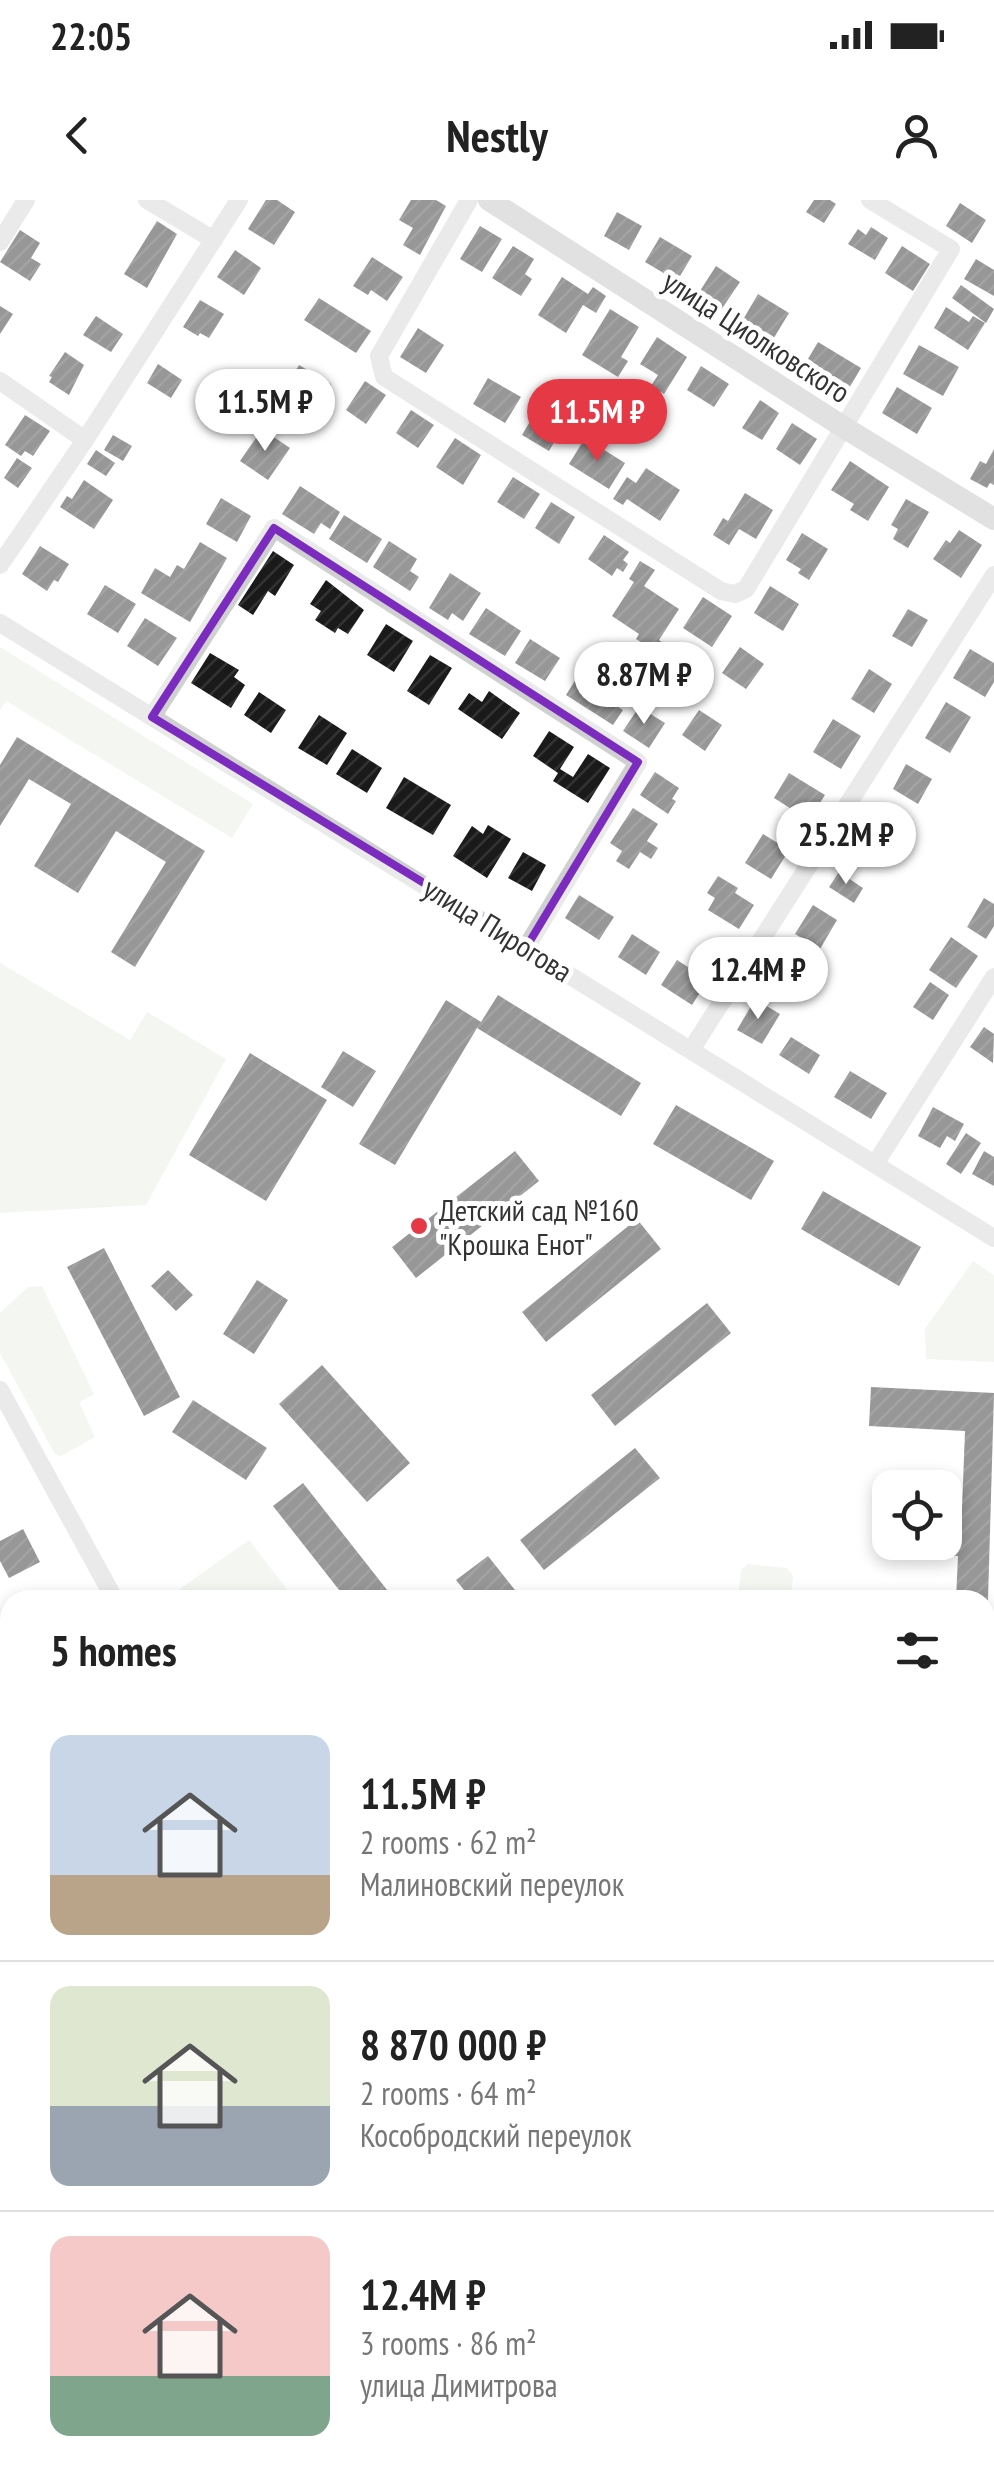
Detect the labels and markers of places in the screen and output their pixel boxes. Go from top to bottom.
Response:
pin: 11.5M ₽ [173,369,357,454]
pin: 11.5M ₽ [505,379,689,464]
pin: 8.87M ₽ [552,642,736,727]
pin: 25.2M ₽ [754,802,938,887]
pin: 12.4M ₽ [666,937,850,1022]
place label: Детский сад №160 "Крошка Енот" [439,1190,639,1263]
marker: Детский сад №160 "Крошка Енот" [408,1215,430,1237]

